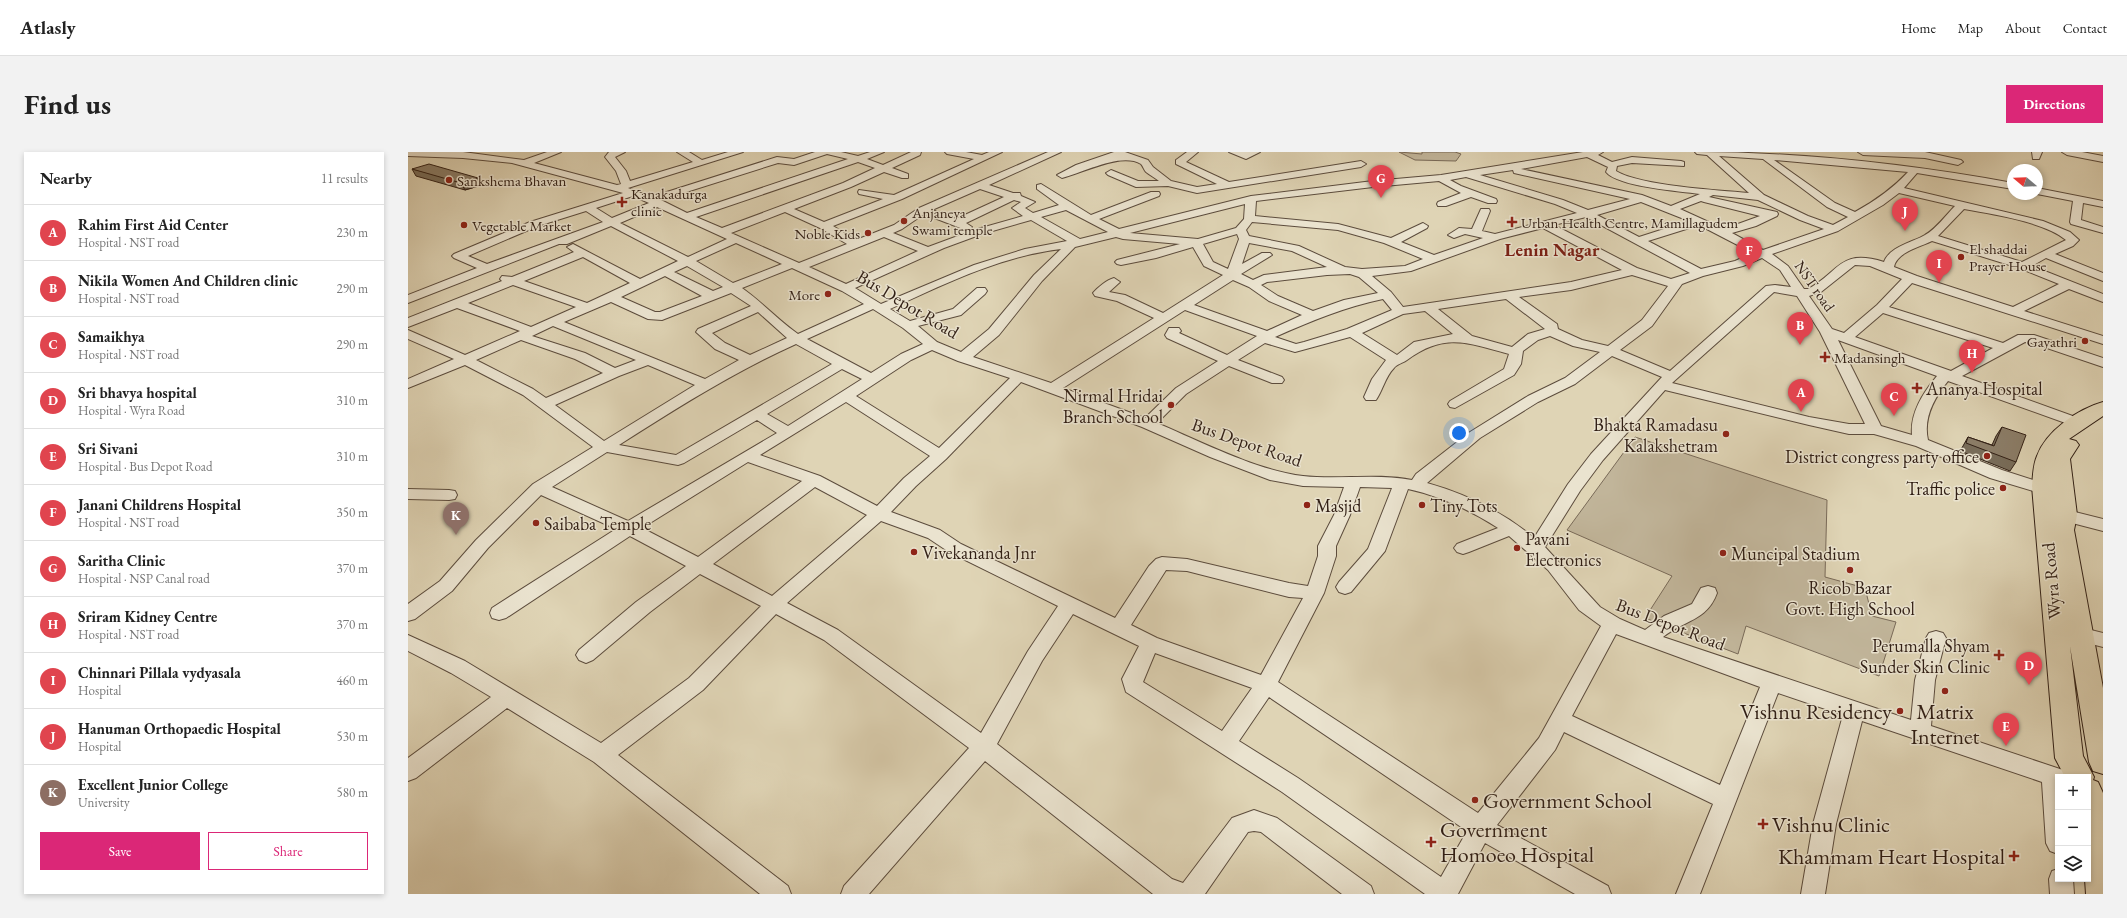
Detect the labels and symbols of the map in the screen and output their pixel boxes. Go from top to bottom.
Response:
north arrow [2007,164,2043,200]
pin: G [1368,165,1394,198]
place label: Sankshema Bhavan [457,171,567,190]
marker: Sankshema Bhavan [444,175,454,185]
place label: Kanakadurga clinic [631,184,707,220]
marker: Kanakadurga clinic [616,196,628,208]
pin: J [1892,198,1918,231]
place label: Anjaneya Swami temple [911,203,993,239]
place label: Urban Health Centre, Mamillagudem [1521,213,1738,232]
place label: Vegetable Market [472,216,572,235]
marker: Anjaneya Swami temple [899,216,909,226]
marker: Urban Health Centre, Mamillagudem [1506,216,1518,228]
marker: Vegetable Market [459,220,469,230]
place label: Noble Kids [794,224,860,243]
marker: Noble Kids [863,228,873,238]
pin: F [1736,237,1762,270]
district label: Lenin Nagar [1505,238,1600,261]
place label: El shaddai Prayer House [1969,239,2047,275]
pin: I [1926,250,1952,283]
marker: El shaddai Prayer House [1956,252,1966,262]
street label: NST road [1791,257,1840,315]
street label: Bus Depot Road [853,264,964,344]
place label: More [788,285,820,304]
marker: More [823,289,833,299]
pin: B [1787,312,1813,345]
place label: Gayathri [2027,332,2077,351]
marker: Gayathri [2080,336,2090,346]
pin: H [1959,340,1985,373]
place label: Madansingh [1834,348,1906,367]
marker: Madansingh [1819,351,1831,363]
place label: Ananya Hospital [1925,377,2043,400]
pin: A [1788,379,1814,412]
marker: Ananya Hospital [1911,382,1923,394]
pin: C [1881,383,1907,416]
place label: Nirmal Hridai Branch School [1063,384,1164,428]
marker: Nirmal Hridai Branch School [1166,400,1176,410]
street label: Bus Depot Road [1189,412,1306,472]
place label: Bhakta Ramadasu Kalakshetram [1593,413,1719,457]
your location [1449,423,1469,443]
marker: Bhakta Ramadasu Kalakshetram [1721,429,1731,439]
place label: District congress party office [1785,445,1979,468]
marker: District congress party office [1982,451,1992,461]
place label: Traffic police [1906,477,1995,500]
marker: Traffic police [1998,483,2008,493]
place label: Masjid [1315,494,1362,517]
place label: Tiny Tots [1430,494,1497,517]
marker: Masjid [1302,500,1312,510]
marker: Tiny Tots [1417,500,1427,510]
pin: K [443,502,469,535]
place label: Saibaba Temple [544,512,651,535]
marker: Saibaba Temple [531,518,541,528]
place label: Pavani Electronics [1525,527,1601,571]
place label: Vivekananda Jnr [922,541,1036,564]
street label: Wyra Road [2036,541,2066,620]
place label: Muncipal Stadium [1731,542,1860,565]
marker: Pavani Electronics [1512,543,1522,553]
marker: Vivekananda Jnr [909,547,919,557]
marker: Muncipal Stadium [1718,548,1728,558]
marker: Ricob Bazar Govt. High School [1845,565,1855,575]
place label: Ricob Bazar Govt. High School [1785,576,1915,620]
street label: Bus Depot Road [1613,593,1730,656]
place label: Perumalla Shyam Sunder Skin Clinic [1860,634,1990,678]
marker: Perumalla Shyam Sunder Skin Clinic [1993,649,2005,661]
pin: D [2016,652,2042,685]
marker: Matrix Internet [1940,686,1950,696]
place label: Vishnu Residency [1740,697,1892,726]
place label: Matrix Internet [1910,697,1980,751]
marker: Vishnu Residency [1895,706,1905,716]
pin: E [1993,713,2019,746]
place label: Government School [1483,786,1652,815]
marker: Government School [1470,795,1480,805]
place label: Vishnu Clinic [1772,810,1890,839]
place label: Government Homoeo Hospital [1440,815,1594,869]
marker: Vishnu Clinic [1757,818,1769,830]
marker: Government Homoeo Hospital [1425,836,1437,848]
place label: Khammam Heart Hospital [1778,842,2005,871]
marker: Khammam Heart Hospital [2008,850,2020,862]

